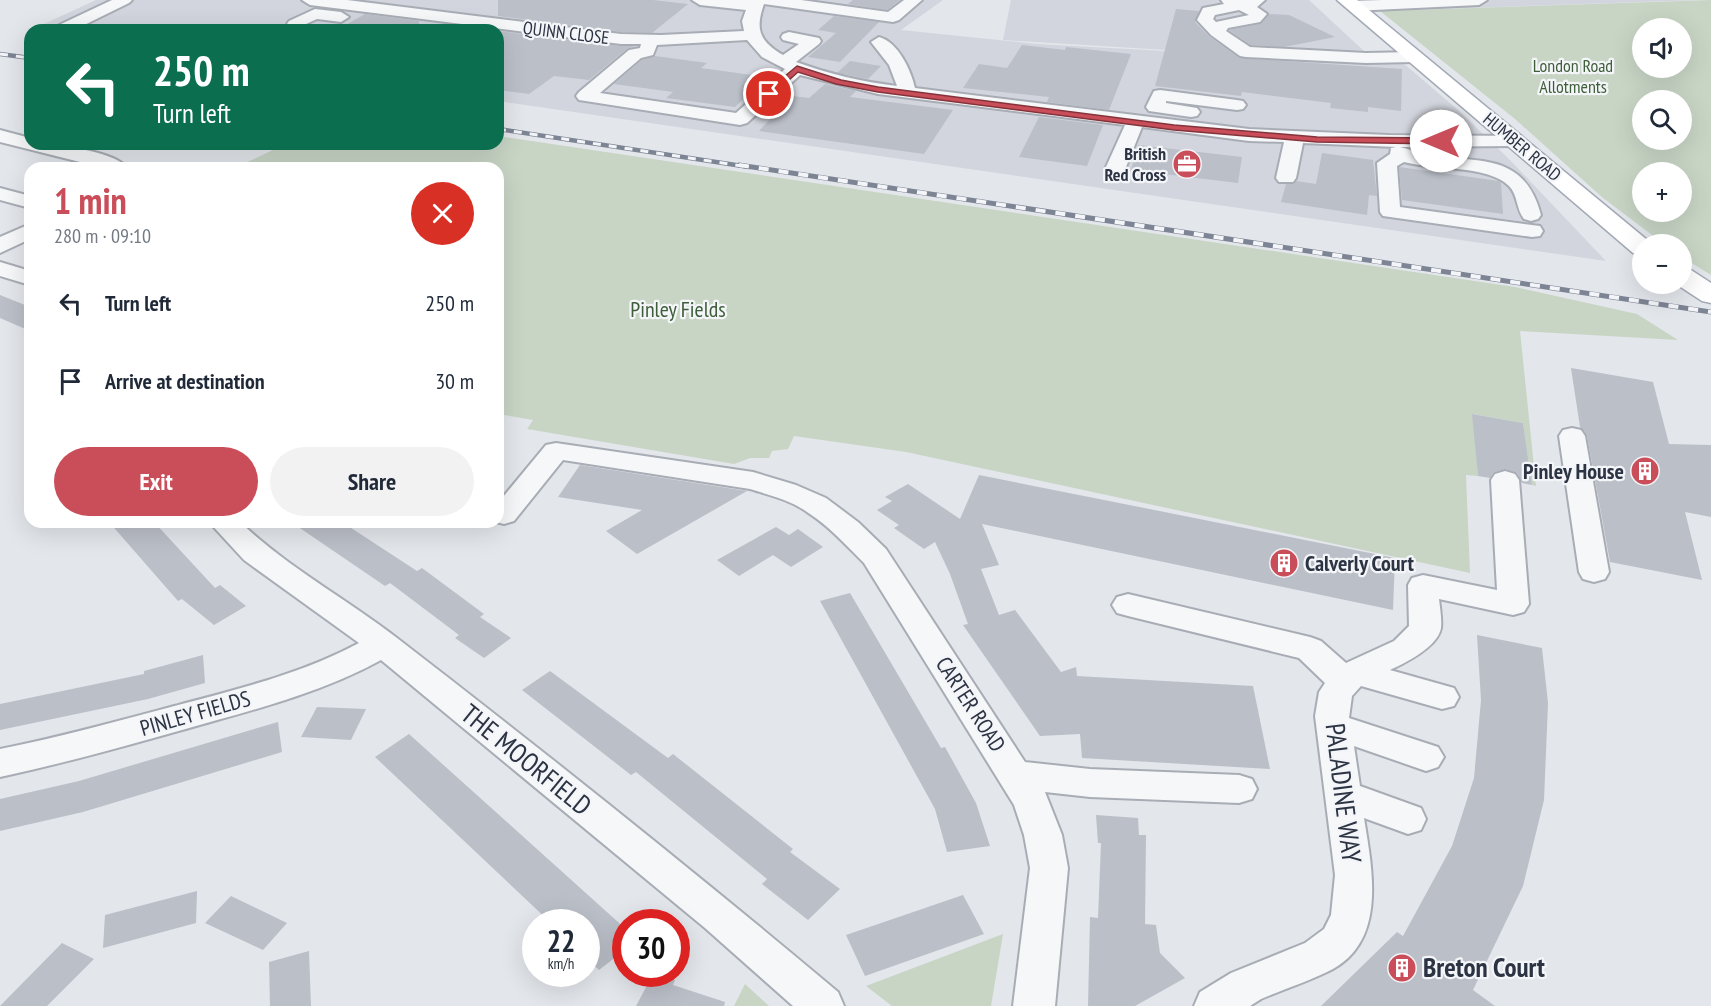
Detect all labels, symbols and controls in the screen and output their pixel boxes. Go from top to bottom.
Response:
street label: QUINN CLOSE [522,16,610,49]
map controls [1632,18,1692,294]
button: sound [1632,18,1692,78]
text: 250 m [153,43,250,98]
icon: left [54,48,132,126]
park label: London Road Allotments [1533,54,1613,98]
pin [743,68,794,119]
icon: arrive [752,77,785,110]
button: search [1632,90,1692,150]
text: Turn left [153,96,231,130]
street label: HUMBER ROAD [1479,107,1566,186]
position arrow [1409,109,1473,173]
place label: British Red Cross [1105,142,1166,186]
office icon: British Red Cross [1171,148,1203,180]
button: + [1632,162,1692,222]
text: 1 min [54,177,127,224]
button: close [411,182,474,245]
text: 280 m · 09:10 [54,223,151,249]
button: − [1632,234,1692,294]
icon: left [54,287,87,320]
text: Turn left [105,289,171,317]
text: 250 m [425,289,474,317]
park label: Pinley Fields [630,295,726,323]
icon: arrive [54,365,87,398]
text: Arrive at destination [105,367,265,395]
text: 30 m [435,367,474,395]
button: Exit [54,447,258,516]
button: Share [270,447,474,516]
building icon: Pinley House [1629,455,1661,487]
place label: Pinley House [1523,457,1624,485]
building icon: Calverly Court [1268,547,1300,579]
place label: Calverly Court [1305,549,1415,577]
street label: CARTER ROAD [930,651,1012,757]
street label: PINLEY FIELDS [137,684,253,742]
street label: THE MOORFIELD [455,696,599,822]
street label: PALADINE WAY [1319,721,1370,865]
speed limit sign: 30 [612,909,690,987]
text: 22 [547,921,575,960]
place label: Breton Court [1423,950,1545,984]
building icon: Breton Court [1386,952,1418,984]
text: km/h [548,954,574,973]

